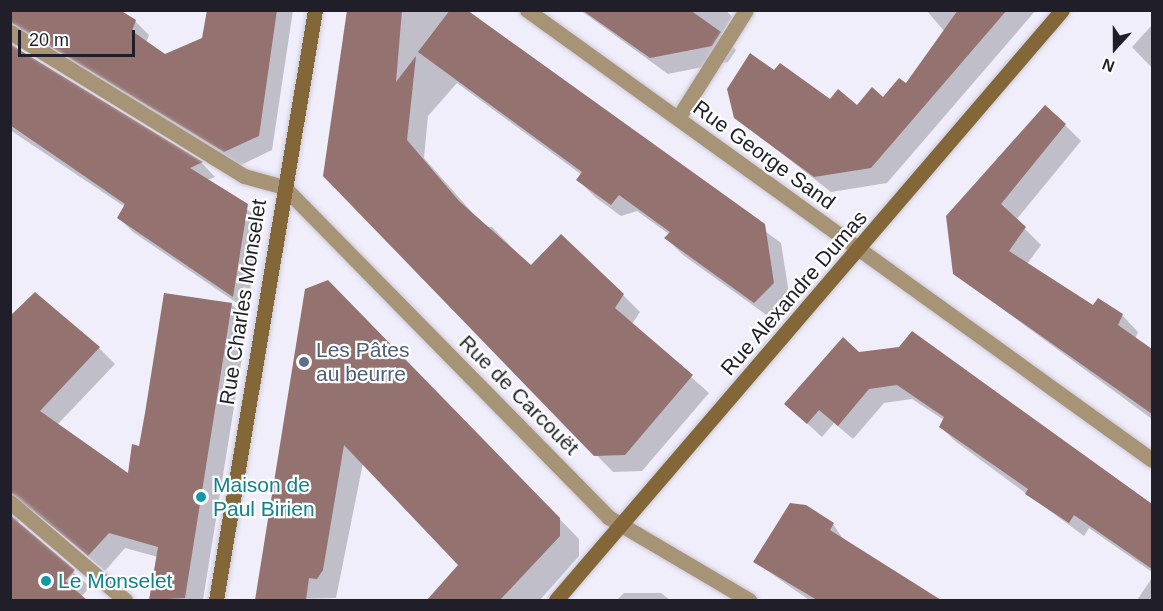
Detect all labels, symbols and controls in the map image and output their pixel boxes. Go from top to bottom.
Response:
scale bar [21,18,138,56]
north arrow [1085,18,1145,78]
text: 20 m [29,30,69,50]
text: N [1100,55,1117,75]
street label: Rue George Sand [688,95,840,215]
street label: Rue Charles Monselet [214,197,272,407]
street label: Rue Alexandre Dumas [715,205,873,381]
street label: Rue de Carcouët [454,330,584,460]
place label: Les Pâtes au beurre [316,337,409,387]
marker: Les Pâtes au beurre [297,355,311,369]
place label: Maison de Paul Birien [213,472,315,522]
marker: Maison de Paul Birien [194,490,208,504]
place label: Le Monselet [58,568,172,594]
marker: Le Monselet [39,574,53,588]

